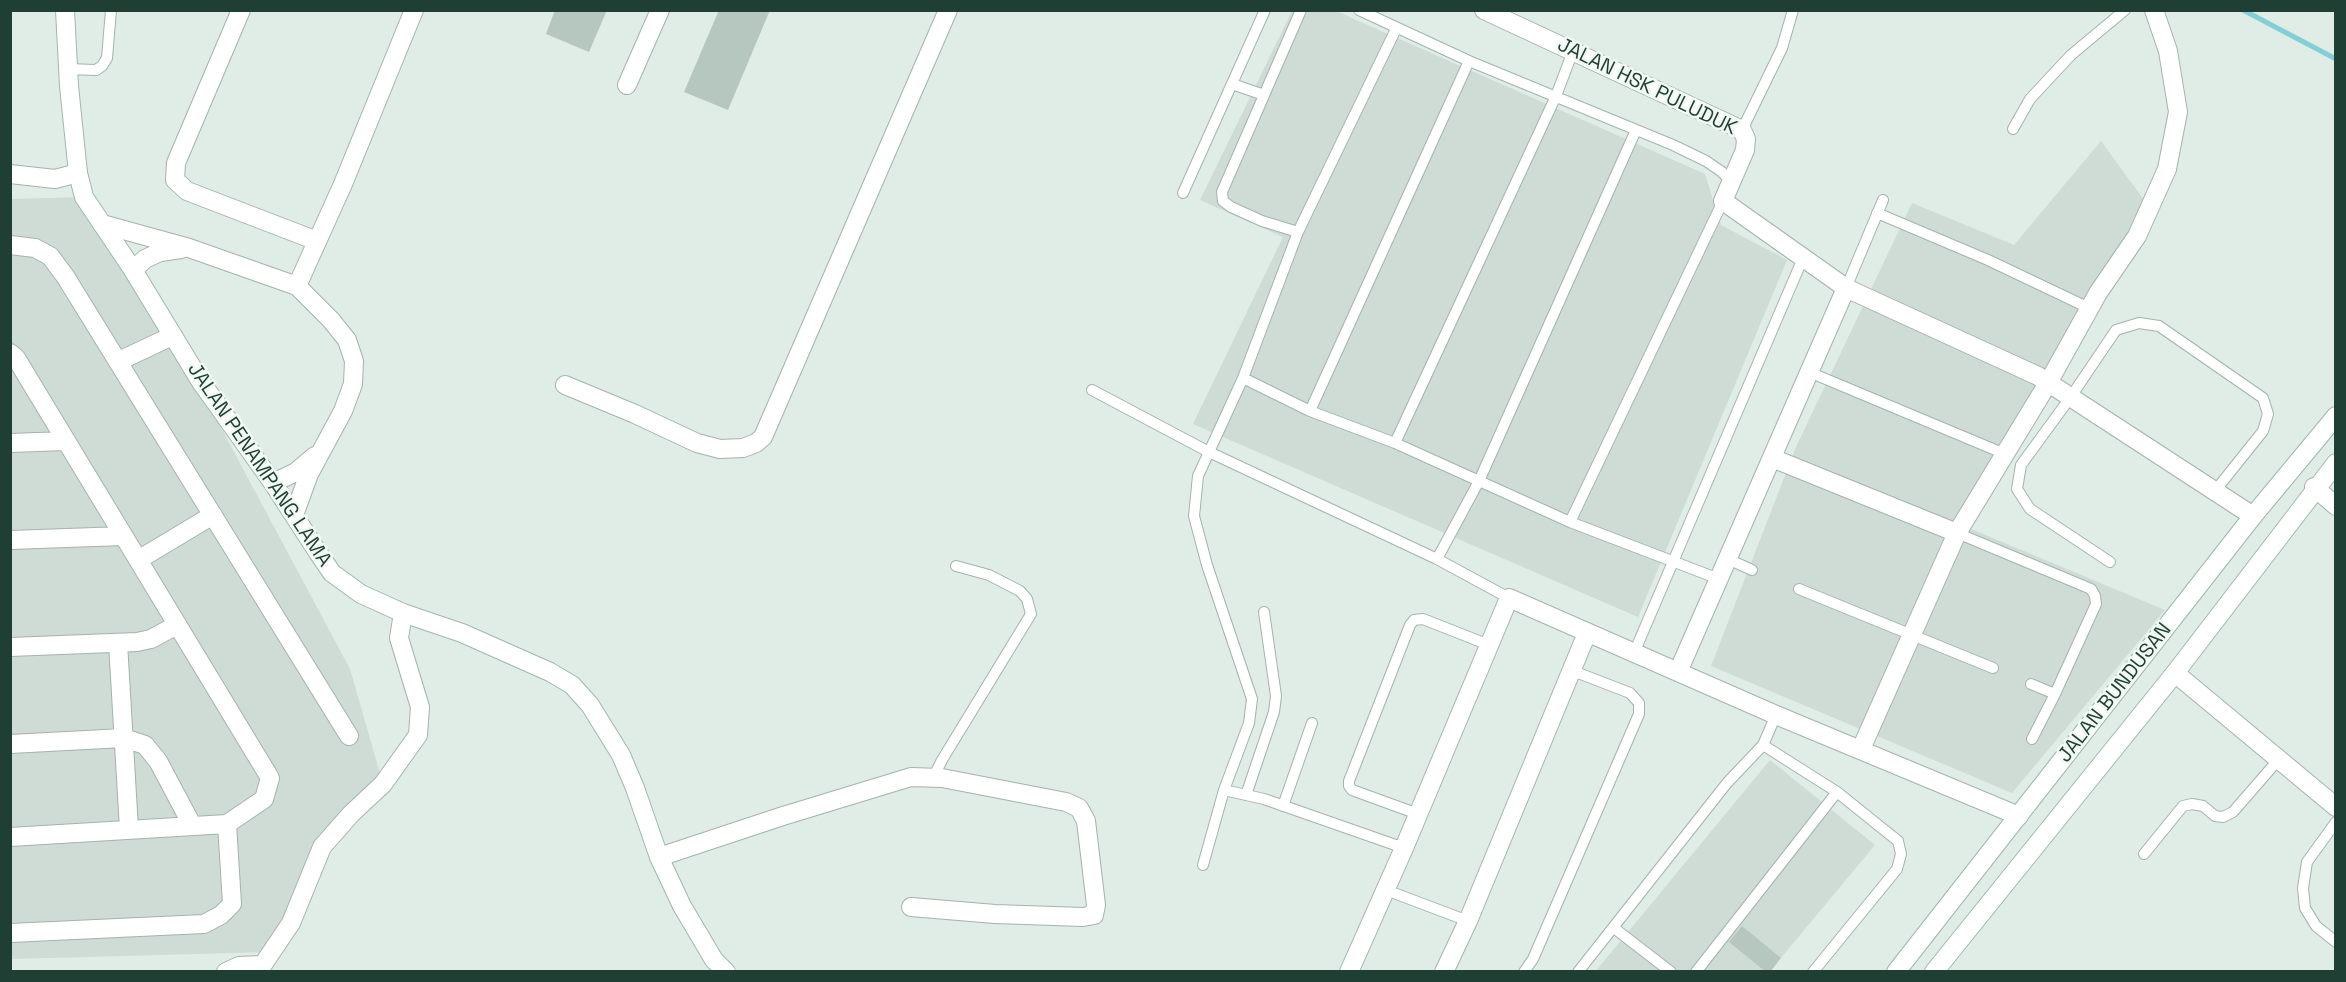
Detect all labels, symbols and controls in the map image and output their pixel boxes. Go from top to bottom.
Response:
street label: JALAN HSK PULUDUK [1553,33,1741,141]
street label: JALAN PENAMPANG LAMA [182,358,336,572]
street label: JALAN BUNDUSAN [2053,619,2177,767]

